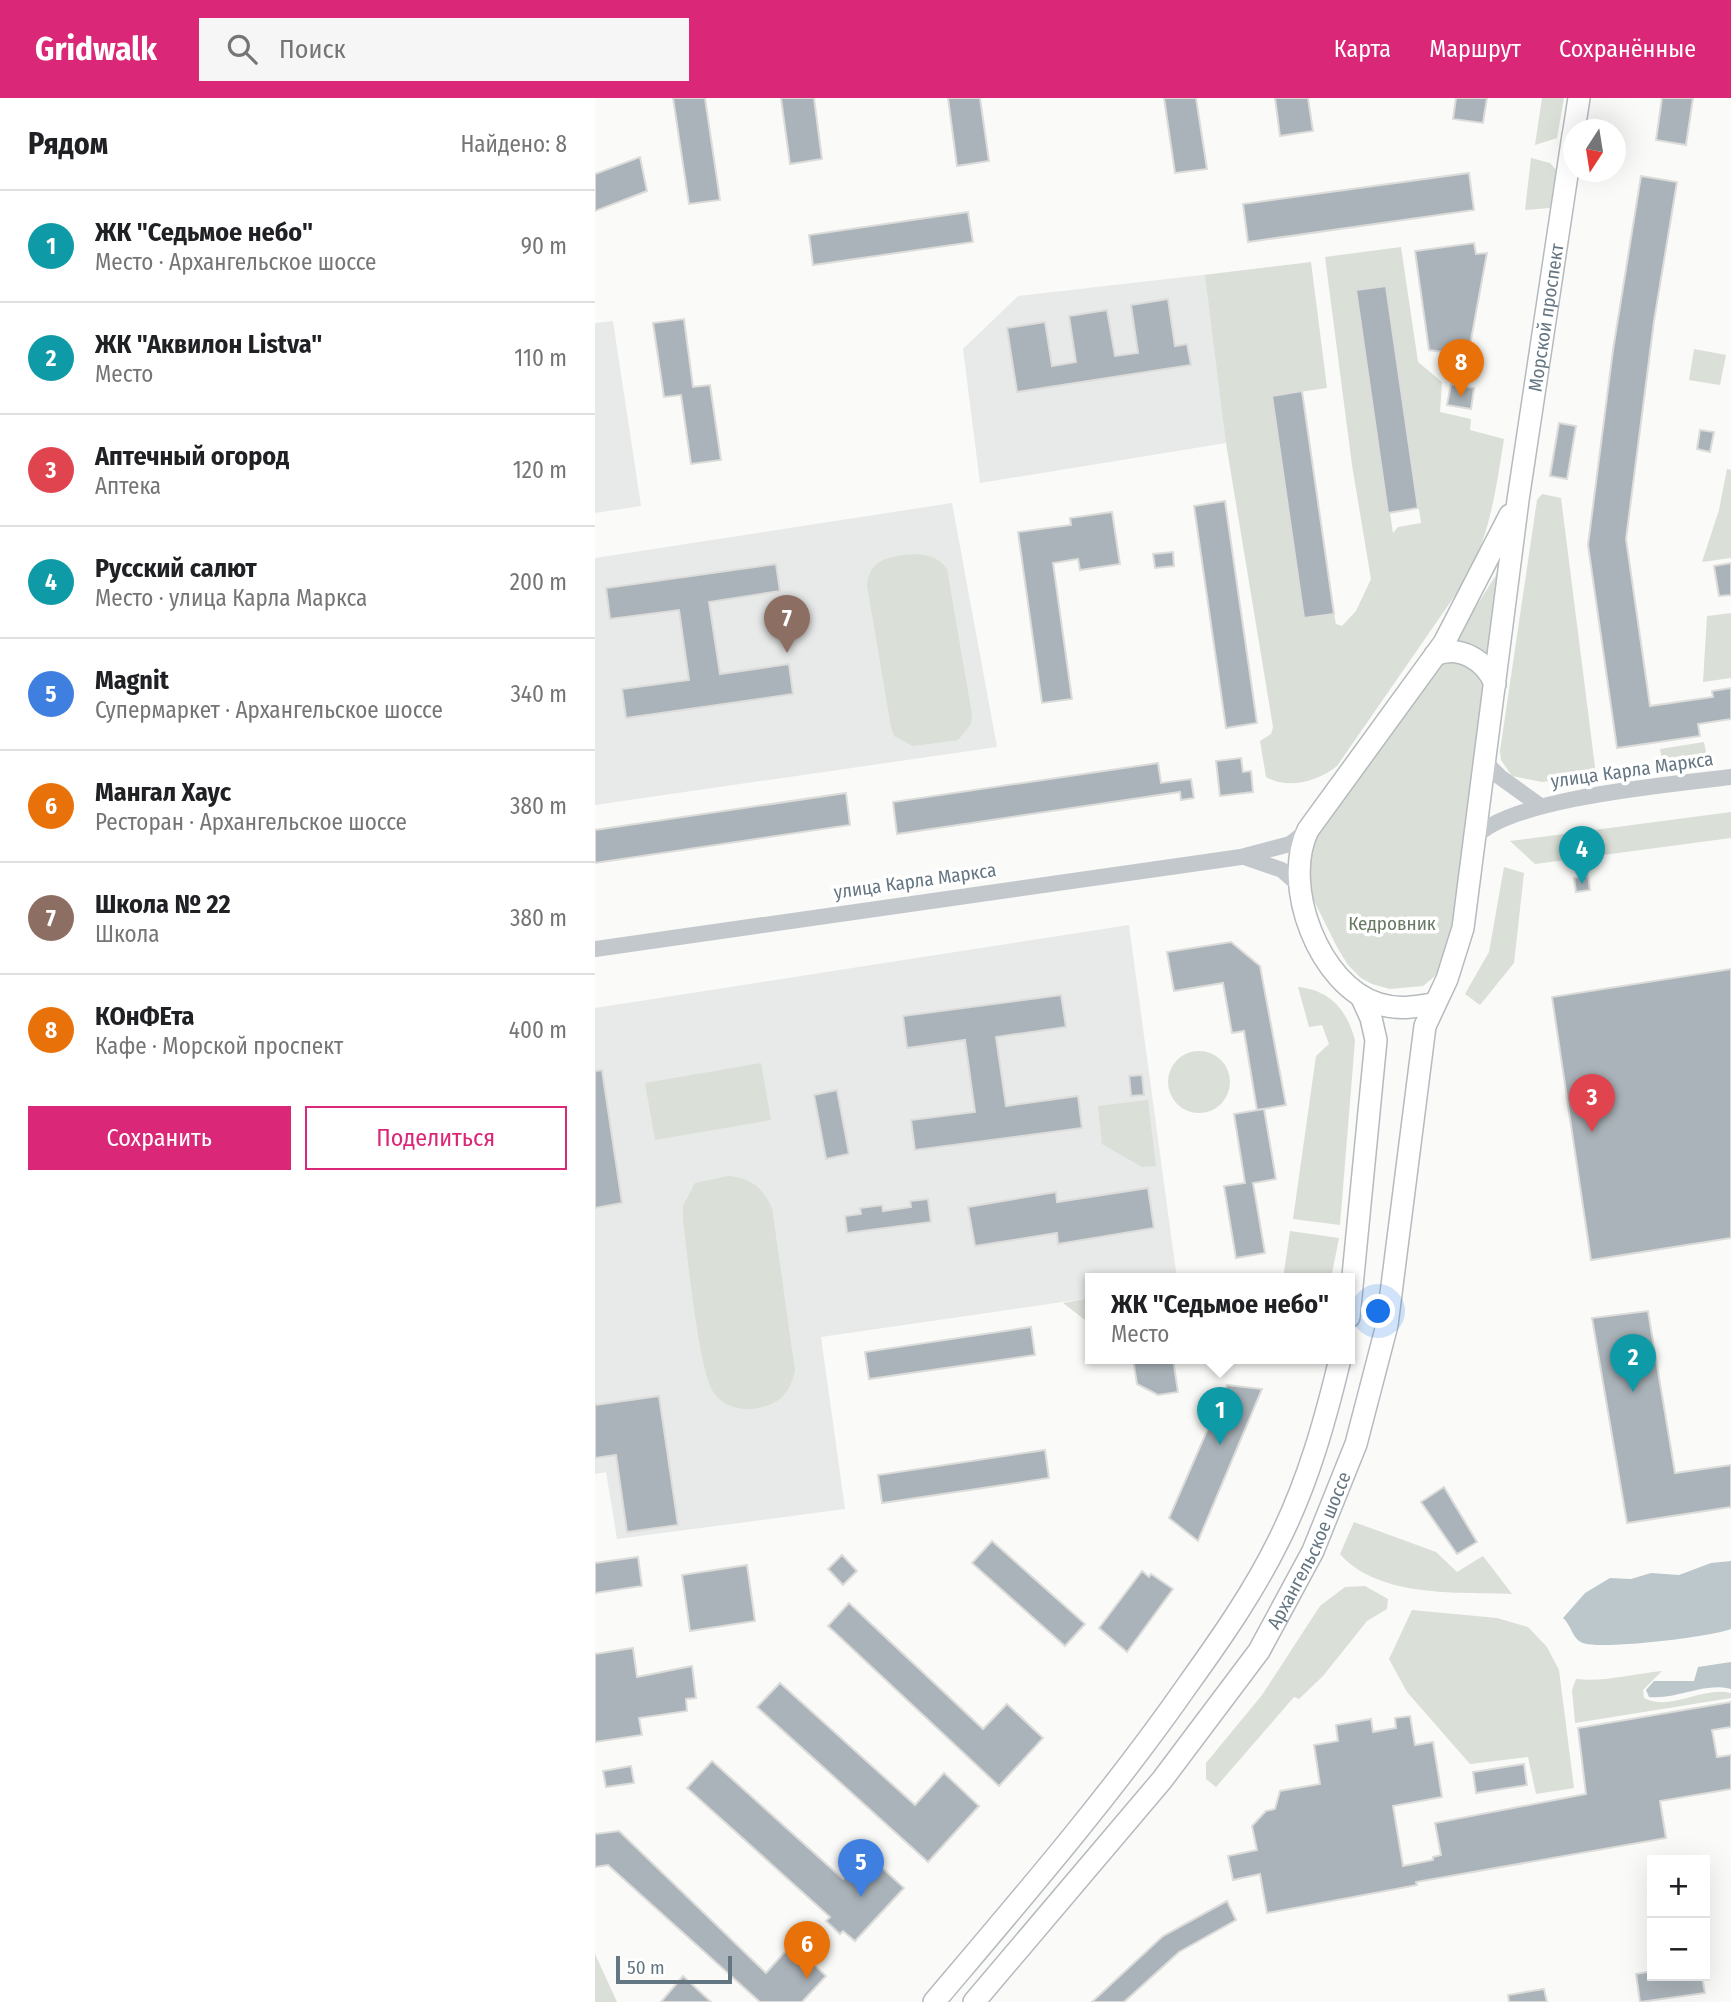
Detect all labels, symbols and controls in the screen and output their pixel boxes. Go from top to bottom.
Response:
search box [199,18,689,81]
text: Gridwalk [35,29,157,69]
icon: search [223,30,261,68]
text: Поиск [279,34,346,65]
text: Карта [1334,35,1391,63]
text: Маршрут [1429,35,1521,63]
text: Сохранённые [1559,35,1696,63]
north arrow [1563,119,1626,182]
text: Рядом [28,126,108,162]
text: Найдено: 8 [460,130,567,158]
text: ЖК "Седьмое небо" [95,217,313,248]
text: 1 [46,232,56,260]
text: 90 m [521,232,567,260]
street label: Морской проспект [1523,242,1568,393]
text: Место · Архангельское шоссе [95,248,376,276]
text: ЖК "Аквилон Listva" [95,329,322,360]
pin: 8 [1438,339,1484,397]
text: 2 [46,344,56,372]
text: 110 m [514,344,567,372]
text: Место [95,360,153,388]
text: Аптечный огород [95,441,289,472]
text: 3 [46,456,56,484]
text: 120 m [513,456,567,484]
text: Аптека [95,472,161,500]
text: Русский салют [95,553,257,584]
text: 4 [45,568,57,596]
text: 200 m [510,568,567,596]
text: Место · улица Карла Маркса [95,584,367,612]
pin: 7 [764,595,810,653]
text: Magnit [95,665,169,696]
text: 5 [45,680,57,708]
text: 340 m [511,680,567,708]
text: Супермаркет · Архангельское шоссе [95,696,443,724]
street label: улица Карла Маркса [1549,747,1715,793]
text: Мангал Хаус [95,777,231,808]
text: 6 [45,792,57,820]
text: 380 m [510,792,567,820]
text: Ресторан · Архангельское шоссе [95,808,407,836]
pin: 4 [1559,826,1605,884]
street label: улица Карла Маркса [832,858,998,904]
text: Школа № 22 [95,889,231,920]
text: 7 [46,904,56,932]
text: 380 m [510,904,567,932]
park label: Кедровник [1348,912,1436,935]
text: Школа [95,920,160,948]
text: КОнФЕта [95,1001,194,1032]
text: 8 [45,1016,57,1044]
text: 400 m [509,1016,567,1044]
text: Кафе · Морской проспект [95,1032,343,1060]
pin: 3 [1569,1074,1615,1132]
button: Сохранить [28,1106,291,1170]
button: Поделиться [305,1106,567,1170]
popup [1085,1273,1355,1364]
text: ЖК "Седьмое небо" [1111,1289,1329,1320]
your location [1361,1294,1395,1328]
text: Место [1111,1320,1169,1348]
pin: 2 [1610,1334,1656,1392]
pin: 1 [1197,1387,1243,1445]
street label: Архангельское шоссе [1262,1468,1355,1633]
pin: 5 [838,1839,884,1897]
map controls [1647,1855,1710,1981]
button: + [1647,1855,1710,1918]
button: − [1647,1918,1710,1981]
pin: 6 [784,1921,830,1979]
scale bar [616,1953,731,1985]
text: 50 m [627,1956,665,1979]

